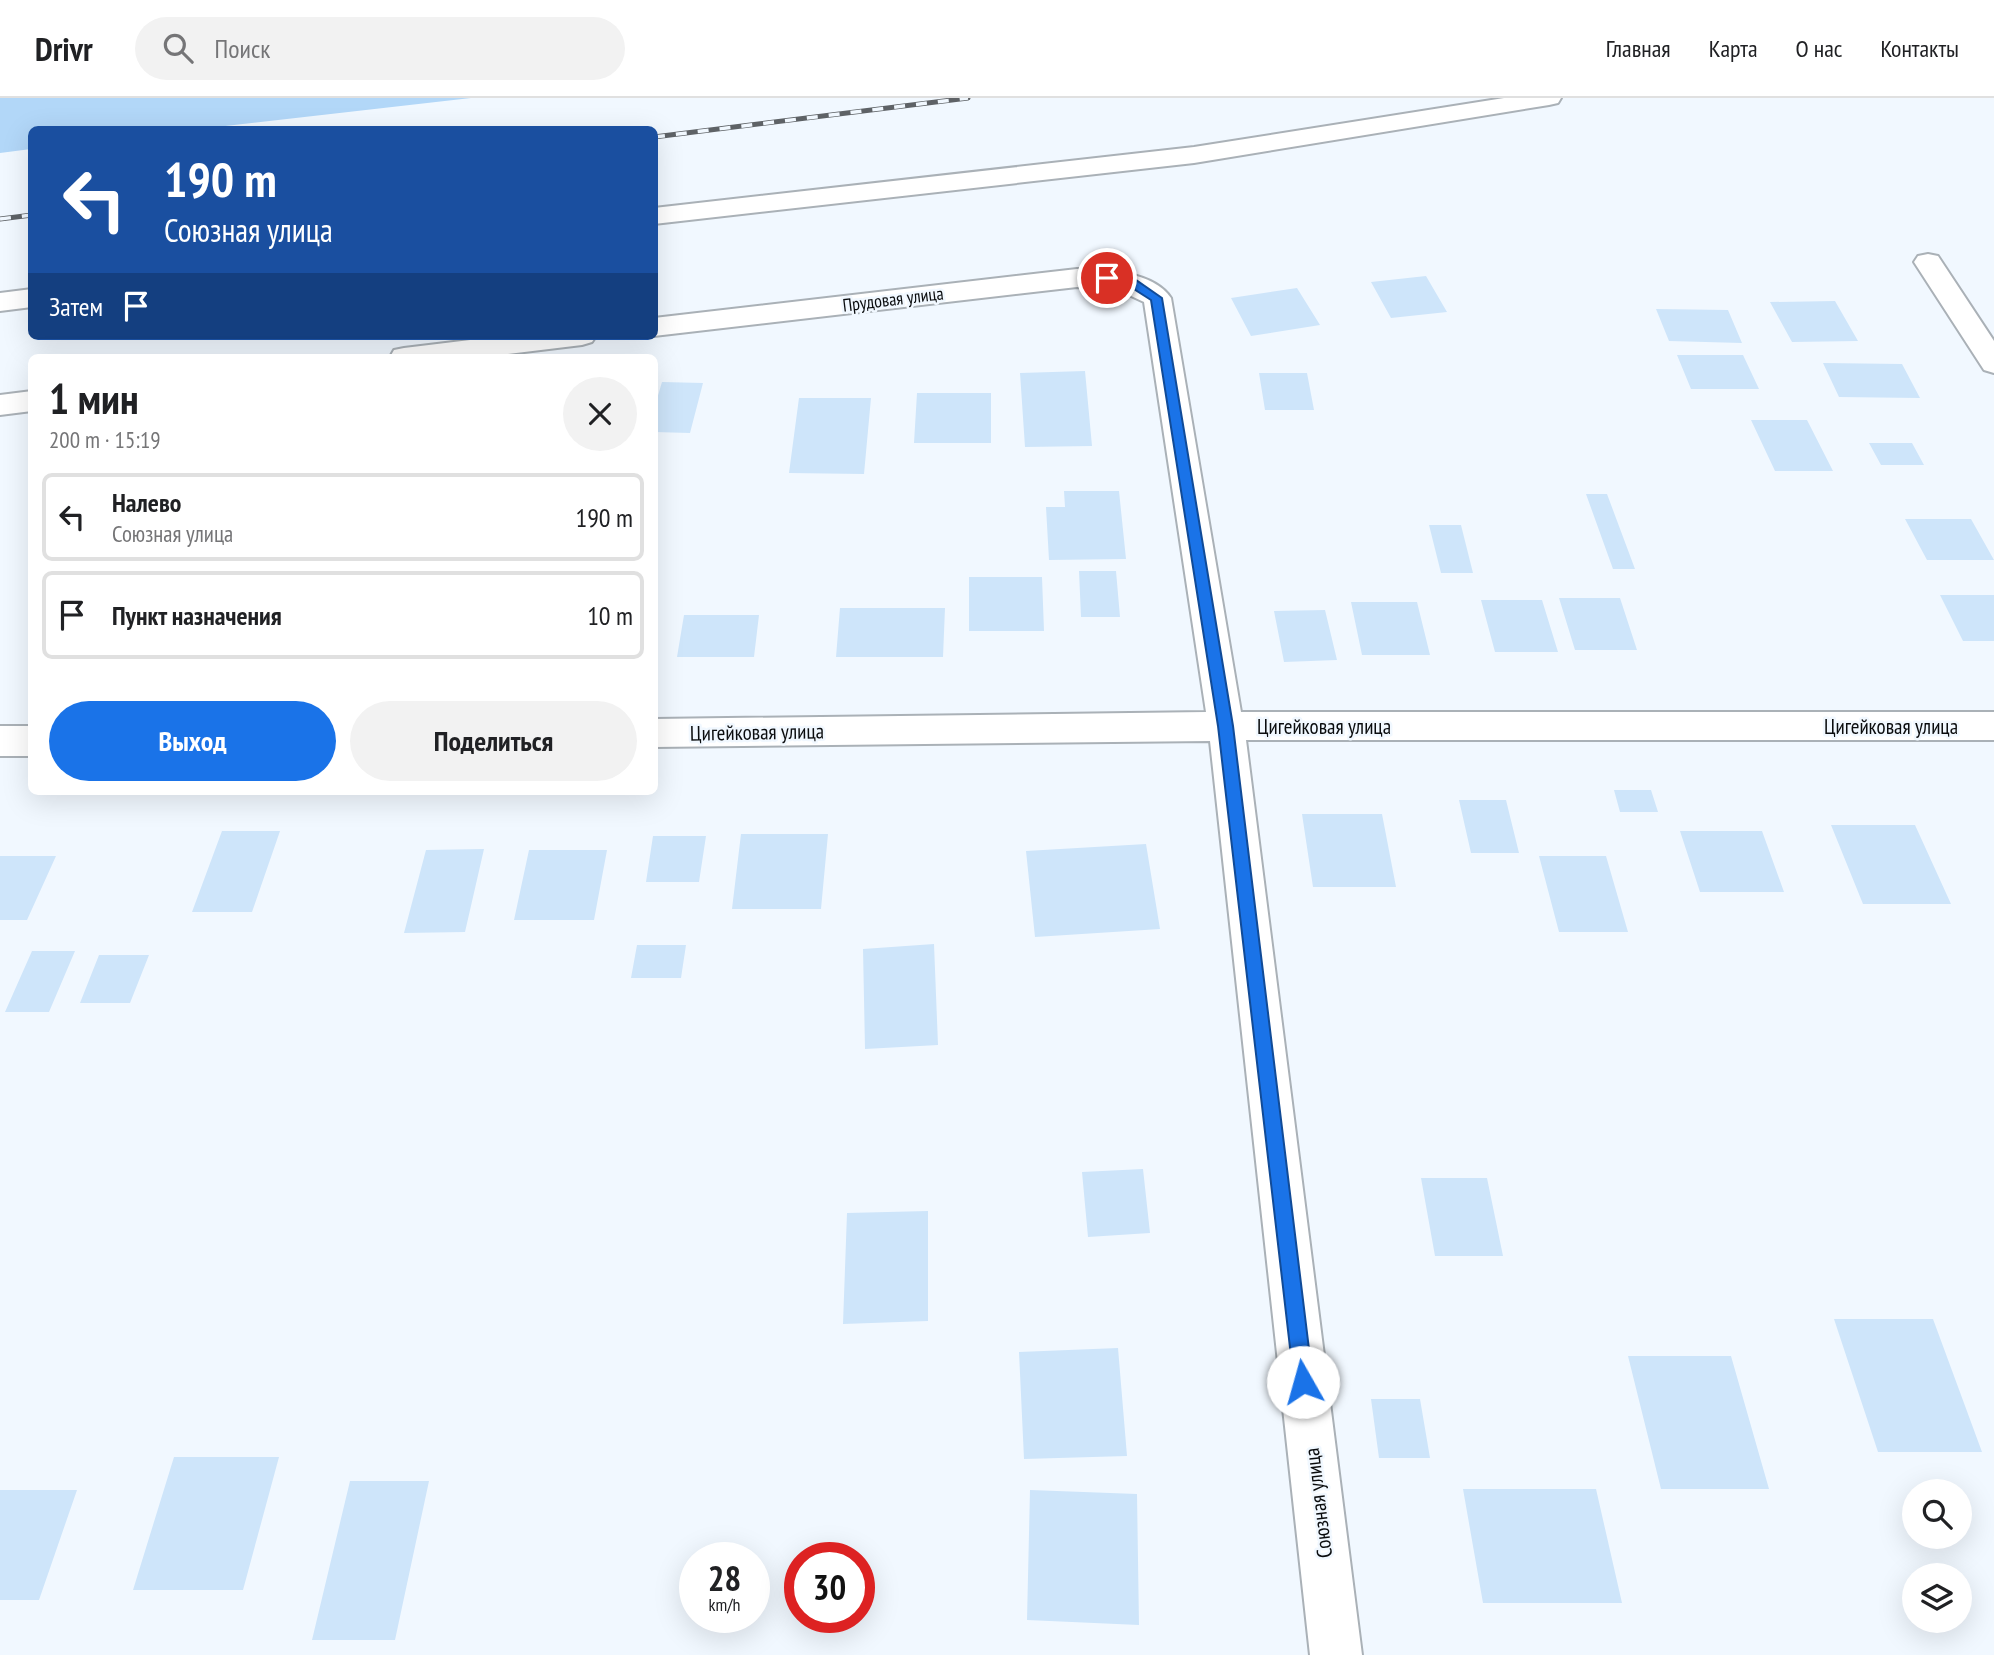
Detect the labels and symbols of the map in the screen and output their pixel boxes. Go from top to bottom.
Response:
pin [1077,248,1137,308]
street label: Прудовая улица [841,281,945,317]
street label: Цигейковая улица [1257,713,1391,740]
street label: Цигейковая улица [1824,713,1958,740]
street label: Цигейковая улица [690,717,824,747]
position arrow [1266,1345,1340,1419]
street label: Союзная улица [1298,1446,1338,1560]
speed limit sign: 30 [784,1542,875,1633]

